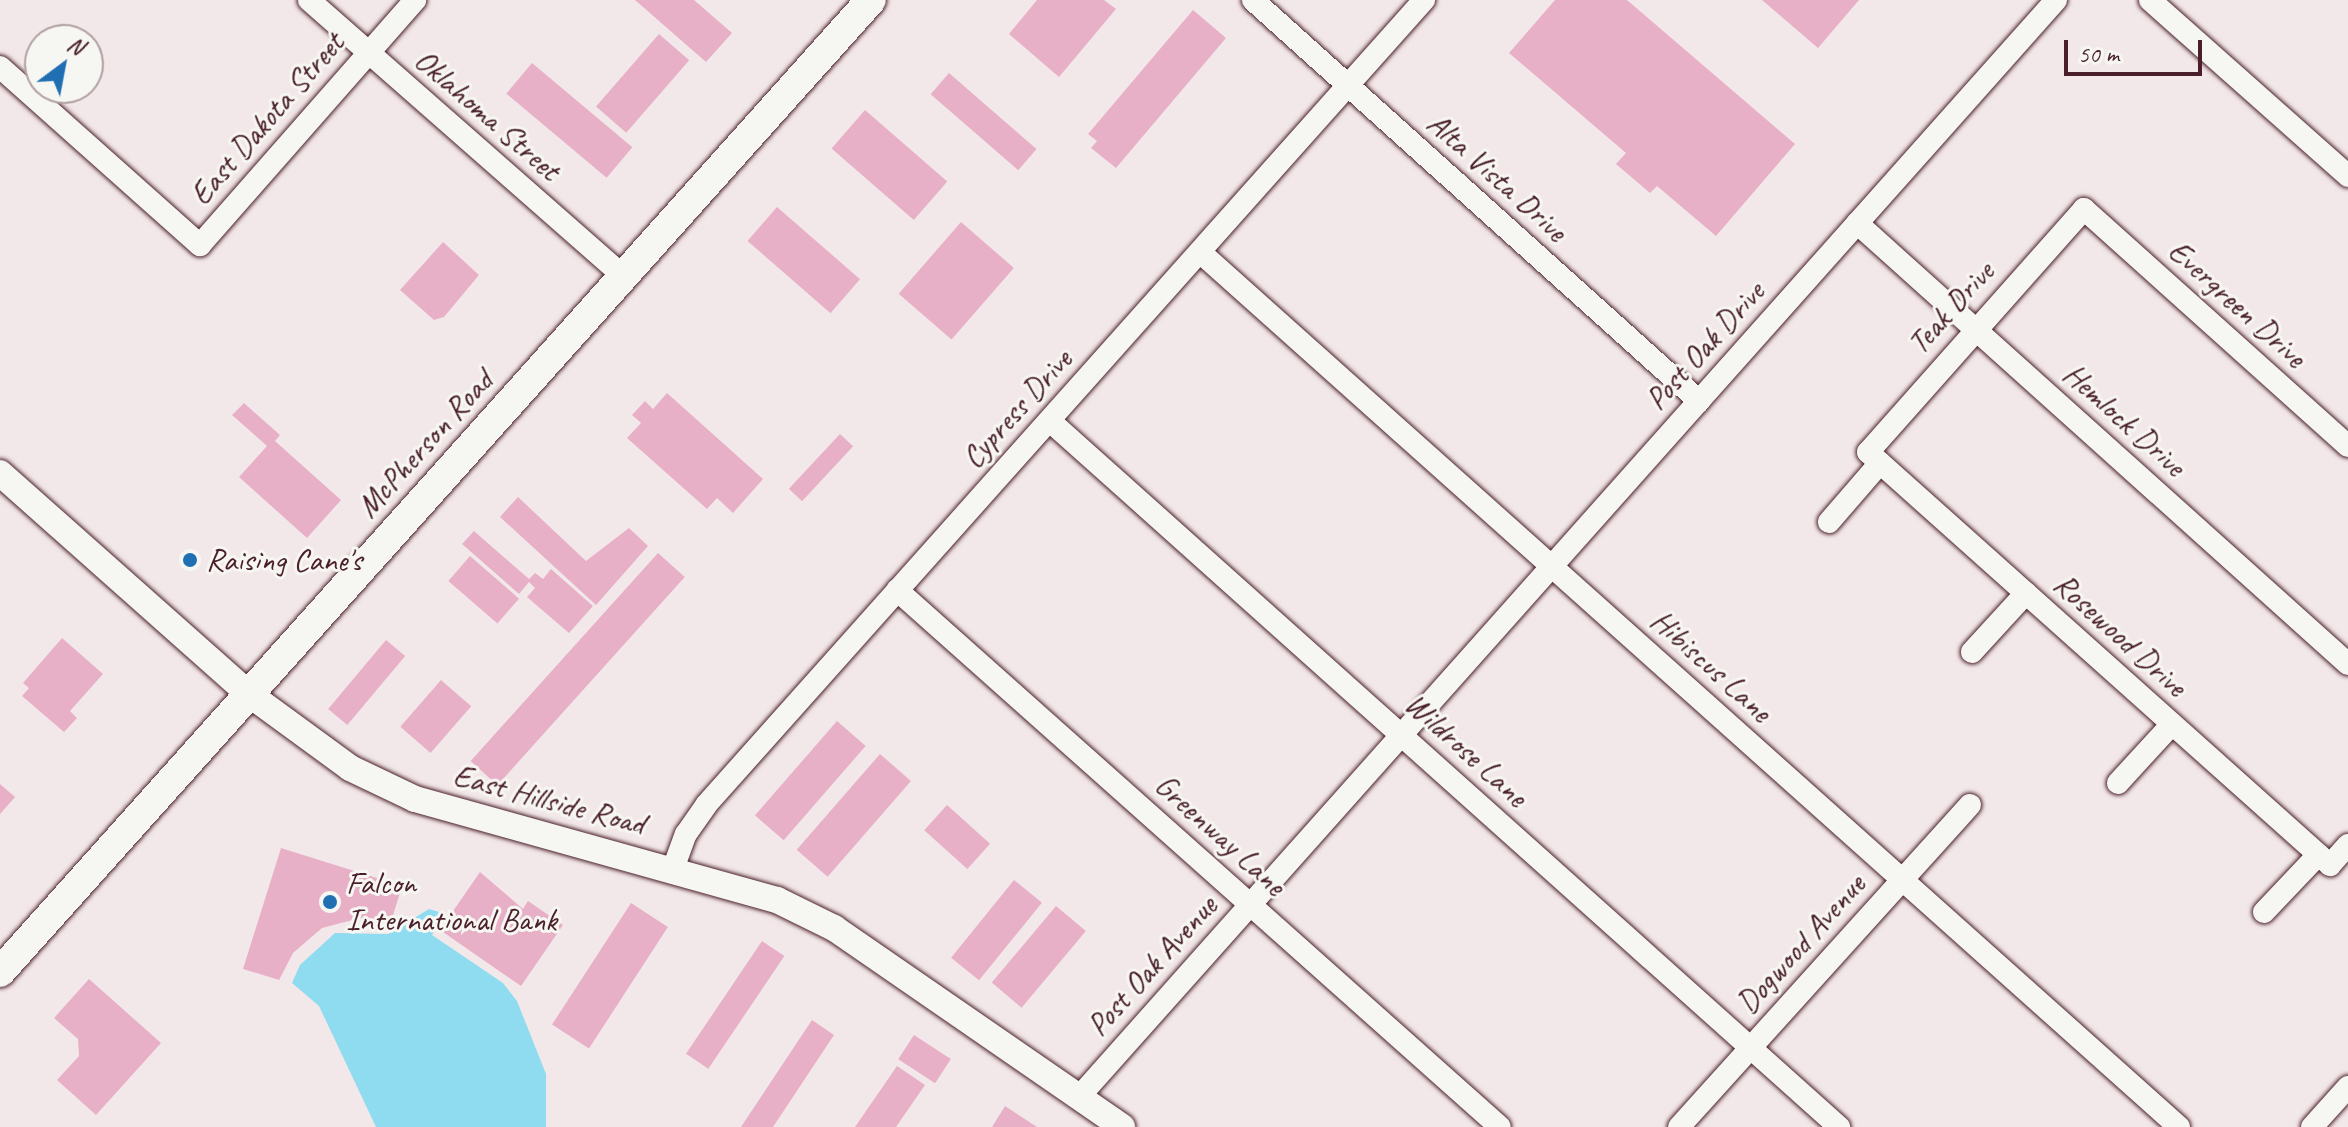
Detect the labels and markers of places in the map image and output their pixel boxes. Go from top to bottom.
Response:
place label: Raising Cane's [206,541,362,579]
marker: Raising Cane's [181,551,199,569]
place label: Falcon International Bank [346,865,558,940]
marker: Falcon International Bank [321,893,339,911]

